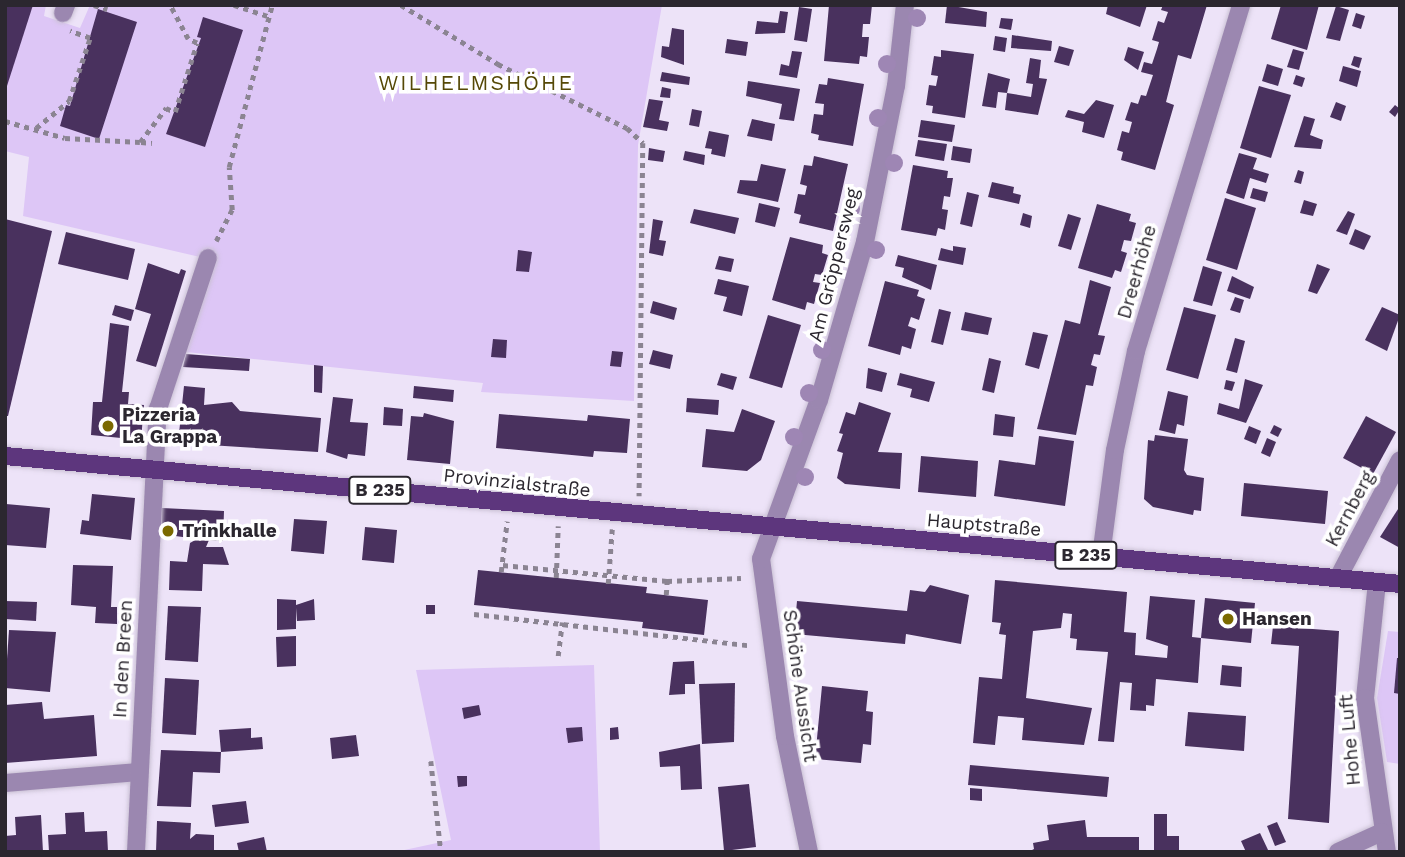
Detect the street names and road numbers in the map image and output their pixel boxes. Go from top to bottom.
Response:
street label: Am Gröppersweg [804,186,864,344]
street label: Dreerhöhe [1113,222,1161,322]
street label: Provinzialstraße [442,464,592,502]
street label: Kernberg [1321,467,1379,551]
road number: B 235 [347,476,413,504]
street label: Hauptstraße [926,509,1042,541]
road number: B 235 [1053,540,1119,570]
street label: In den Breen [109,599,137,719]
street label: Schöne Aussicht [778,608,822,764]
street label: Hohe Luft [1335,693,1365,787]

